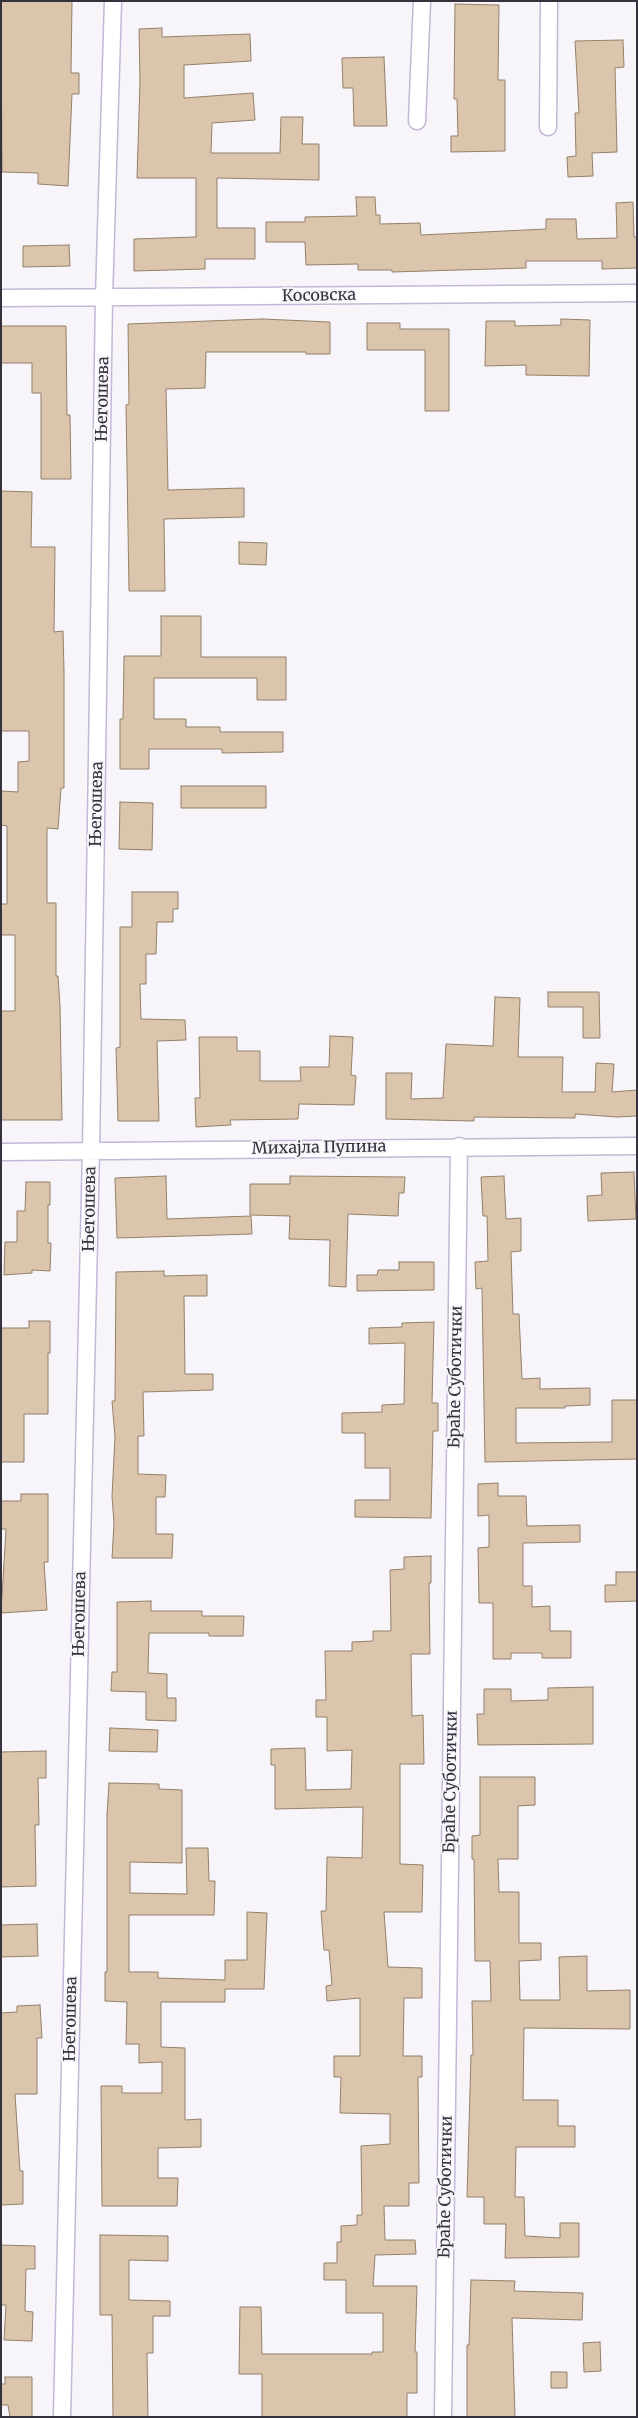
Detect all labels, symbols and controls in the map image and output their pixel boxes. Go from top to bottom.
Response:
street label: Косовска [282,286,356,306]
street label: Његошева [93,356,113,442]
street label: Његошева [87,761,107,847]
street label: Михајла Пупина [252,1137,386,1159]
street label: Његошева [80,1166,100,1252]
street label: Браће Суботички [445,1305,467,1449]
street label: Његошева [70,1571,90,1657]
street label: Браће Суботички [440,1710,462,1854]
street label: Његошева [61,1976,81,2062]
street label: Браће Суботички [435,2115,457,2259]

